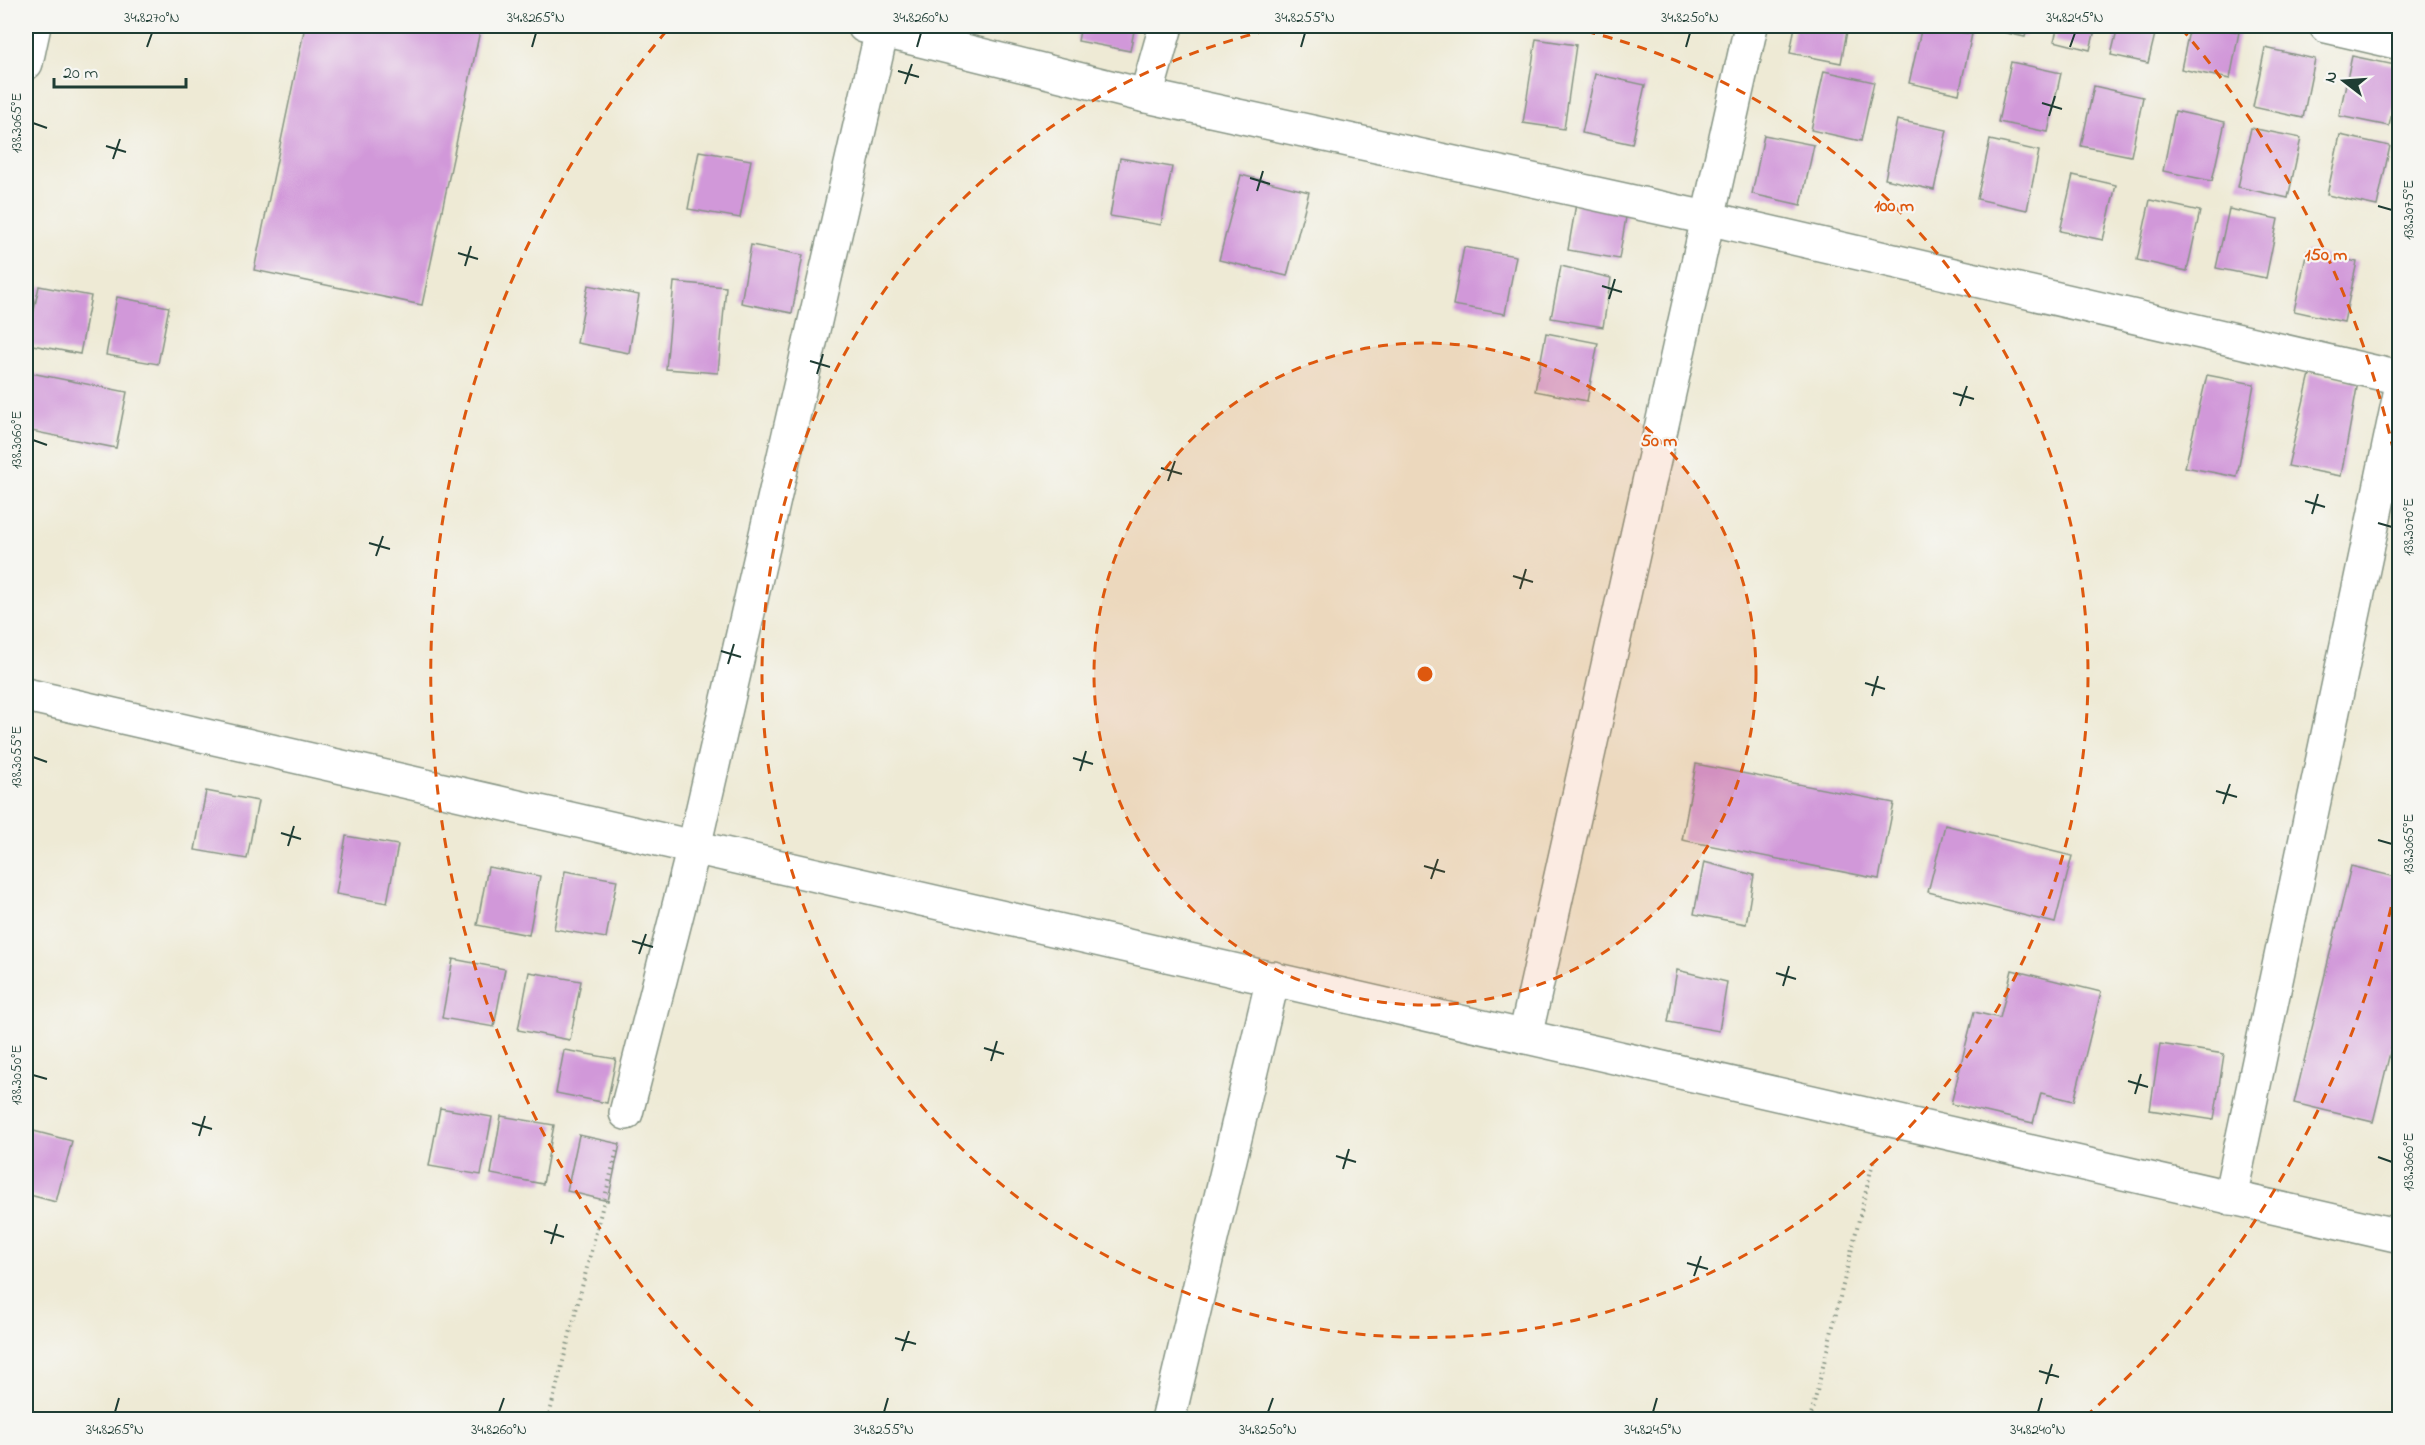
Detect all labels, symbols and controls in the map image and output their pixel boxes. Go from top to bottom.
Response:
text: 34.8270°N [124,7,180,29]
text: 34.8265°N [507,7,565,29]
text: 34.8260°N [893,7,949,29]
text: 34.8255°N [1275,7,1335,29]
text: 34.8250°N [1661,7,1719,29]
text: 34.8245°N [2046,7,2104,29]
scale bar [54,51,186,89]
north arrow [2314,51,2374,111]
text: 20 m [63,61,98,87]
text: N [2319,68,2345,86]
text: 138.3065°E [6,93,28,153]
text: 138.3075°E [2398,180,2420,240]
text: 100 m [1874,194,1914,220]
text: 150 m [2305,243,2347,269]
text: 138.3060°E [6,411,28,469]
text: 50 m [1641,429,1677,455]
text: 138.3070°E [2398,498,2420,556]
centre of rings [1415,664,1435,684]
text: 138.3055°E [6,726,28,788]
text: 138.3065°E [2398,814,2420,874]
text: 138.3050°E [6,1045,28,1105]
text: 138.3060°E [2398,1133,2420,1191]
text: 34.8265°N [86,1419,144,1441]
text: 34.8260°N [471,1419,527,1441]
text: 34.8255°N [854,1419,914,1441]
text: 34.8250°N [1239,1419,1297,1441]
text: 34.8245°N [1624,1419,1682,1441]
text: 34.8240°N [2010,1419,2066,1441]

